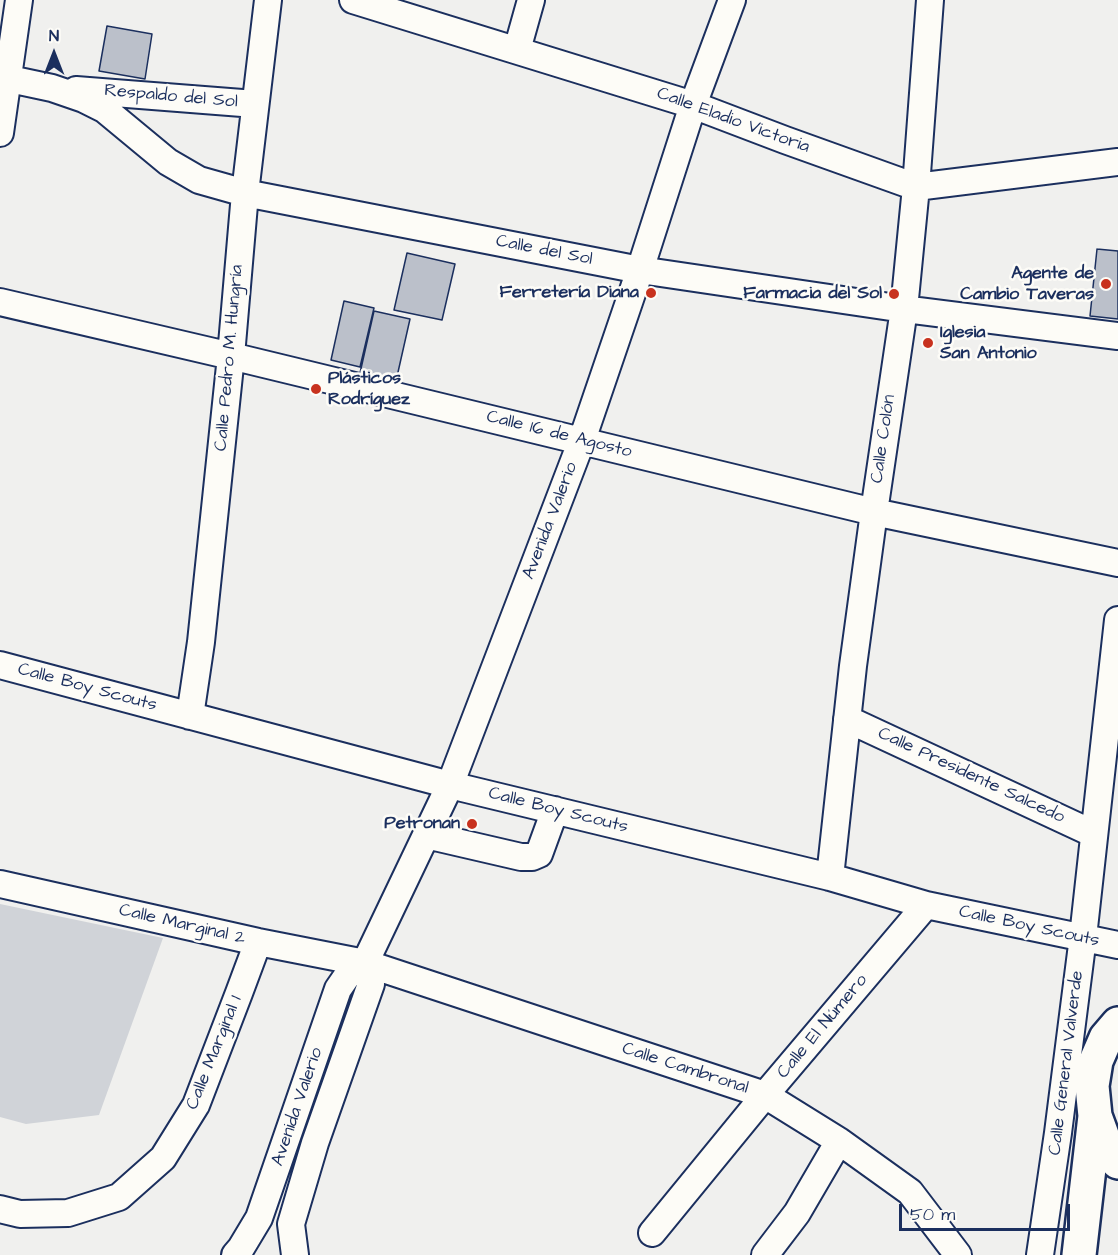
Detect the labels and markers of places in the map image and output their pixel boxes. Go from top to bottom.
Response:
place label: Agente de Cambio Taveras [960,263,1094,306]
marker: Agente de Cambio Taveras [1099,277,1113,291]
place label: Ferretería Diana [499,282,639,304]
place label: Farmacia del Sol [743,283,882,305]
marker: Ferretería Diana [644,286,658,300]
marker: Farmacia del Sol [887,287,901,301]
place label: Iglesia San Antonio [940,322,1037,364]
marker: Iglesia San Antonio [921,336,935,350]
place label: Plásticos Rodríguez [328,368,410,410]
marker: Plásticos Rodríguez [309,382,323,396]
place label: Petronan [384,813,460,835]
marker: Petronan [465,817,479,831]

